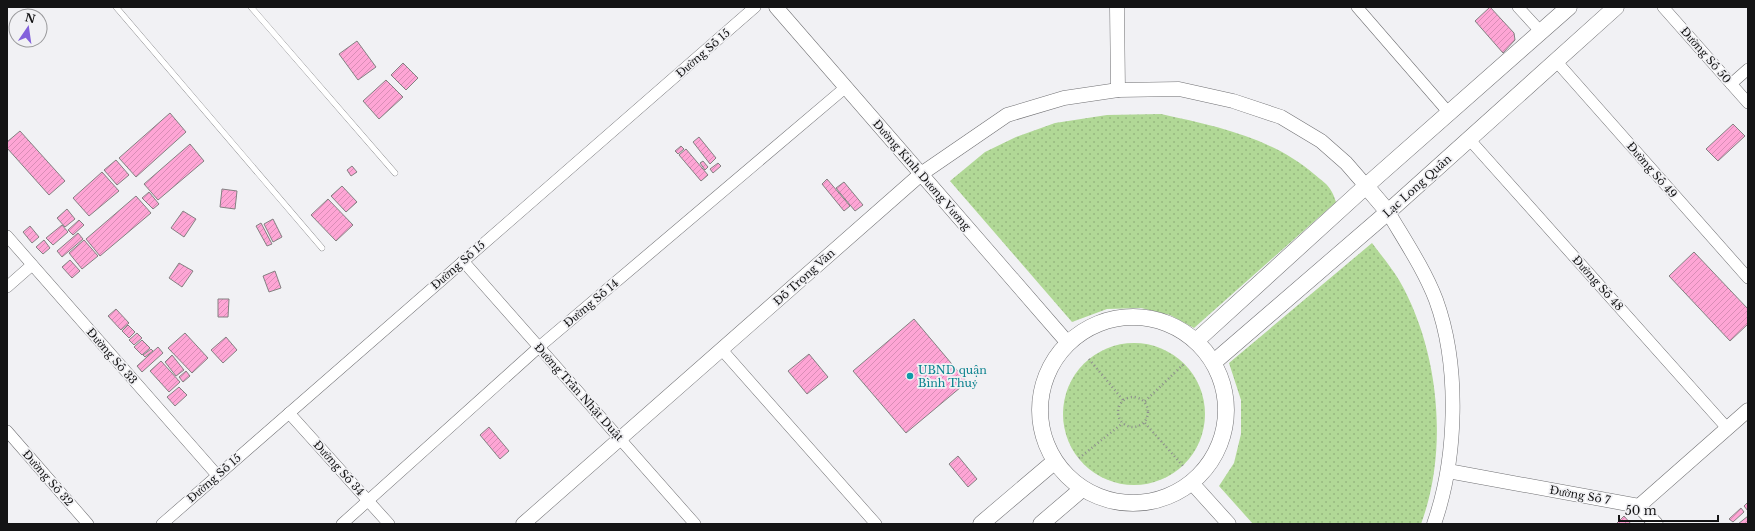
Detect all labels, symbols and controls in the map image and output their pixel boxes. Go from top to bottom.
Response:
north arrow [8,8,48,48]
text: N [24,10,38,26]
street label: Đường Số 50 [1678,24,1734,86]
street label: Đường Số 15 [673,26,733,80]
street label: Đường Kinh Dương Vương [870,117,974,234]
street label: Đường Số 49 [1624,139,1680,201]
street label: Lạc Long Quân [1380,151,1454,220]
street label: Đường Số 15 [428,238,488,292]
street label: Đỗ Trọng Văn [770,245,838,308]
street label: Đường Số 48 [1570,253,1626,313]
street label: Đường Số 14 [561,276,621,330]
street label: Đường Số 33 [84,325,140,387]
street label: Đường Trần Nhật Duật [531,340,627,444]
place label: UBND quận Bình Thuỷ [918,363,987,390]
marker: UBND quận Bình Thuỷ [905,371,915,381]
street label: Đường Số 34 [311,438,367,498]
street label: Đường Số 32 [20,447,76,509]
street label: Đường Số 15 [184,451,244,505]
street label: Đường Số 7 [1548,483,1612,507]
scale bar [1619,497,1718,523]
text: 50 m [1625,503,1657,518]

